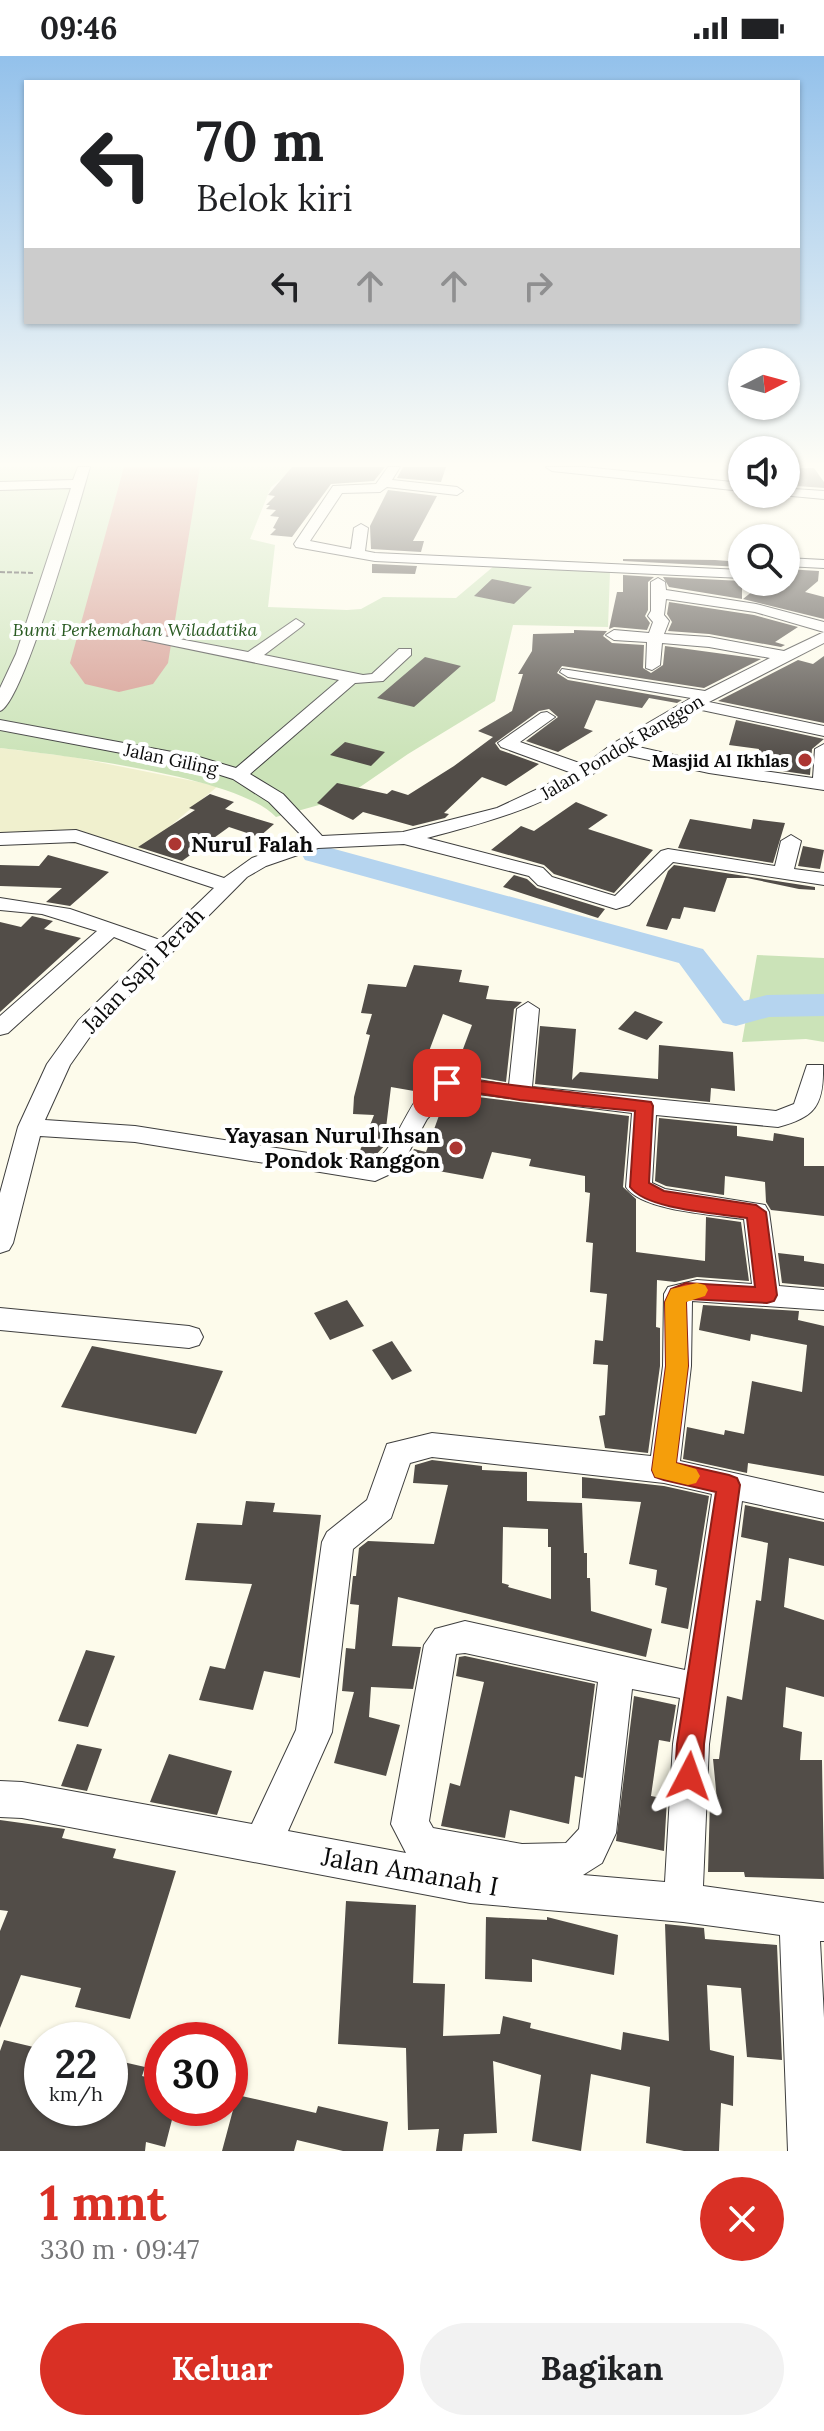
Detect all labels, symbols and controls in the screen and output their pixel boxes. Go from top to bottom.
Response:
text: 09:46 [40,9,118,47]
text: 70 m [196,105,324,176]
icon: left [64,112,168,216]
text: Belok kiri [196,175,353,221]
icon: left [264,264,308,308]
icon: ahead [348,264,392,308]
icon: ahead [432,264,476,308]
icon: right [516,264,560,308]
north arrow [728,348,800,420]
map controls [728,348,800,596]
button: sound [728,436,800,508]
button: search [728,524,800,596]
park label: Bumi Perkemahan Wiladatika [13,618,258,641]
street label: Jalan Pondok Ranggon [535,689,708,805]
street label: Jalan Giling [121,738,221,780]
place label: Masjid Al Ikhlas [652,749,789,772]
marker: Masjid Al Ikhlas [796,751,814,769]
place label: Nurul Falah [191,830,313,858]
marker: Nurul Falah [166,835,184,853]
street label: Jalan Sapi Perah [75,901,210,1039]
pin [413,1049,481,1117]
icon: arrive [425,1061,469,1105]
place label: Yayasan Nurul Ihsan Pondok Ranggon [225,1121,440,1174]
marker: Yayasan Nurul Ihsan Pondok Ranggon [447,1139,465,1157]
position arrow [647,1734,731,1818]
street label: Jalan Amanah I [318,1839,501,1903]
speed limit sign: 30 [144,2022,248,2126]
text: 22 [55,2038,97,2089]
text: km/h [49,2081,103,2106]
text: 1 mnt [40,2172,166,2233]
button: close [700,2177,784,2261]
text: 330 m · 09:47 [40,2233,199,2266]
button: Keluar [40,2323,404,2415]
button: Bagikan [420,2323,784,2415]

